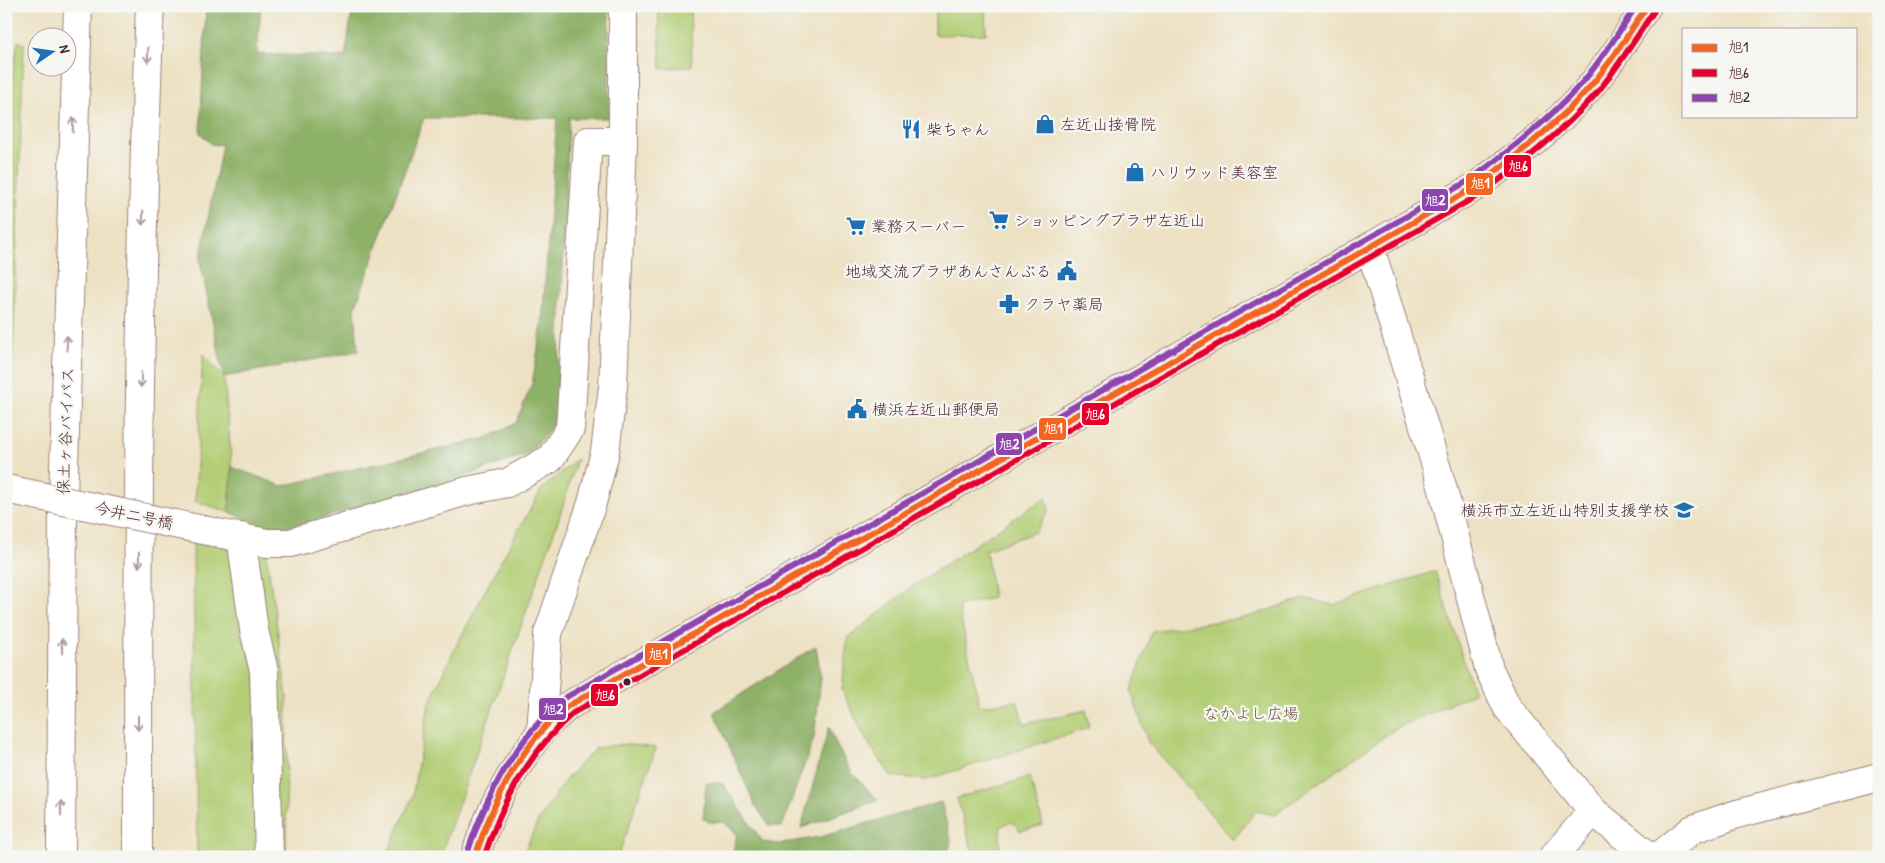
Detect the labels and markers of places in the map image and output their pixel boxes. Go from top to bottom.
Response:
shop icon: 左近山接骨院 [1034,113,1056,135]
place label: 左近山接骨院 [1060,113,1156,135]
restaurant icon: 柴ちゃん [900,118,922,140]
place label: 柴ちゃん [926,118,990,140]
shop icon: ハリウッド美容室 [1124,161,1146,183]
place label: ハリウッド美容室 [1150,161,1278,183]
supermarket icon: ショッピングプラザ左近山 [988,209,1010,231]
place label: ショッピングプラザ左近山 [1014,209,1205,231]
supermarket icon: 業務スーパー [845,215,867,237]
place label: 業務スーパー [871,215,966,237]
place label: 地域交流プラザあんさんぶる [845,260,1052,282]
public building icon: 地域交流プラザあんさんぶる [1056,260,1078,282]
pharmacy icon: クラヤ薬局 [998,293,1020,315]
place label: クラヤ薬局 [1024,293,1104,315]
public building icon: 横浜左近山郵便局 [846,398,868,420]
place label: 横浜左近山郵便局 [872,398,1000,420]
place label: 横浜市立左近山特別支援学校 [1461,499,1669,521]
school or university icon: 横浜市立左近山特別支援学校 [1673,499,1695,521]
unlabelled marker [622,677,632,687]

